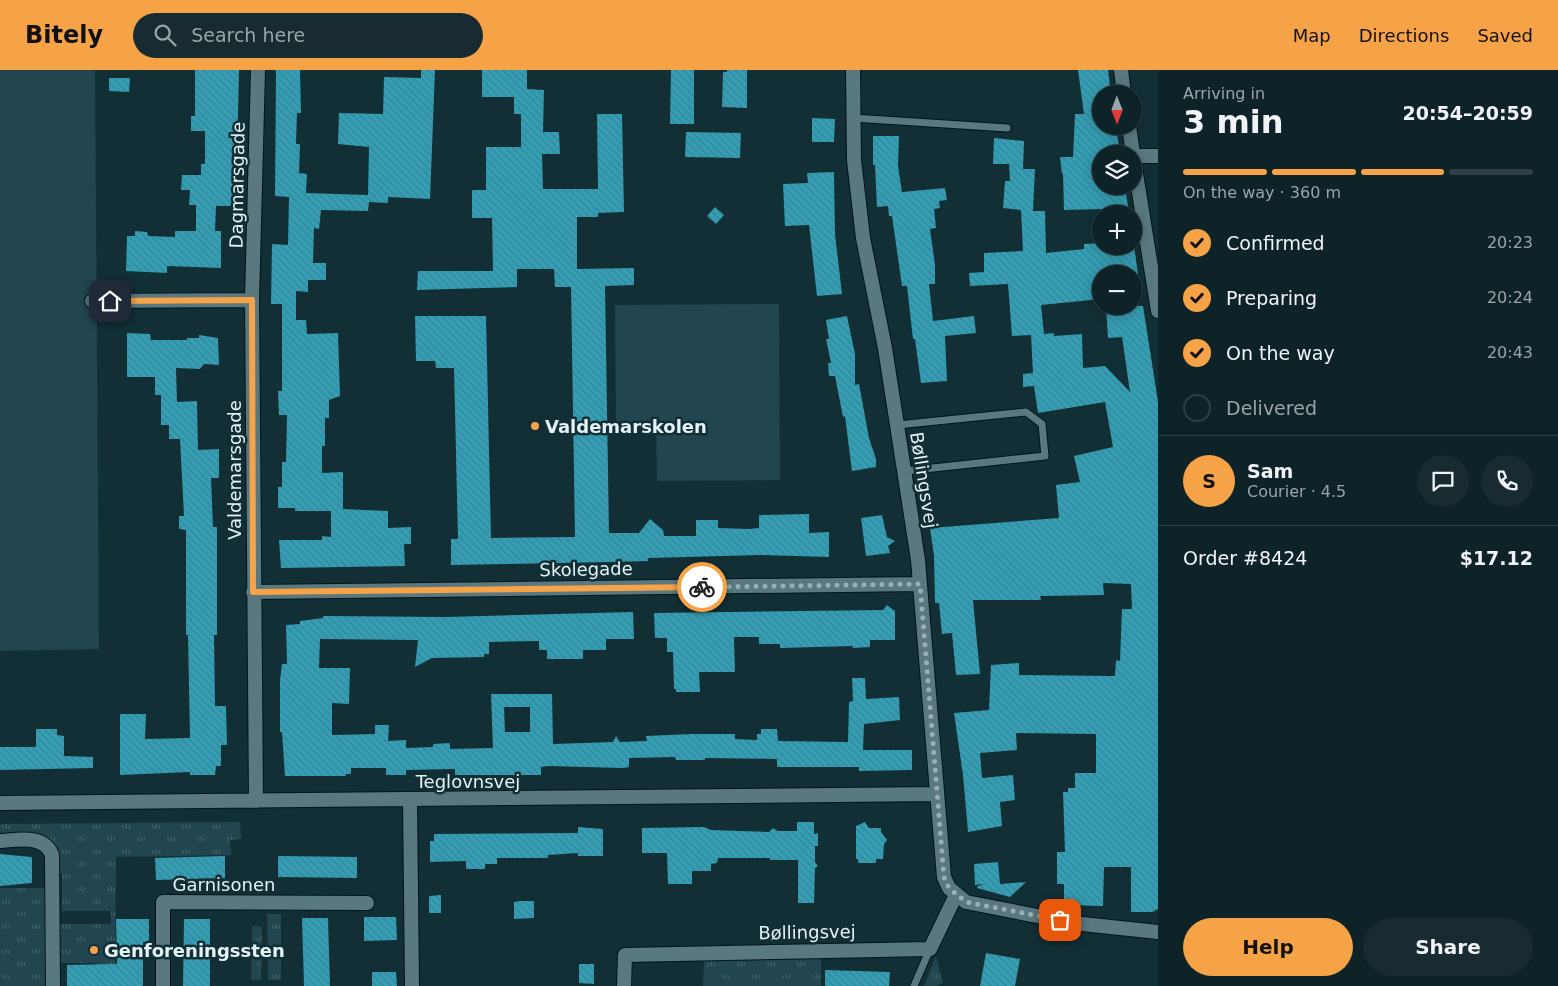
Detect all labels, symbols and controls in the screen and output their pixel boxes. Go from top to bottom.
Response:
search box [133,13,483,58]
text: Bitely [25,21,103,49]
icon: search [151,21,179,49]
text: Search here [191,24,305,46]
text: Map [1293,25,1331,46]
text: Directions [1359,25,1449,46]
text: Saved [1477,25,1533,46]
text: Arriving in [1183,84,1265,103]
north arrow [1092,85,1142,135]
map controls [1092,85,1142,315]
text: 20:54–20:59 [1403,102,1533,124]
text: 3 min [1183,103,1284,141]
street label: Dagmarsgade [225,122,249,248]
button: layers [1092,145,1142,195]
text: On the way · 360 m [1183,183,1341,202]
button: + [1092,205,1142,255]
icon: check [1183,229,1211,257]
text: Confirmed [1226,232,1325,254]
text: 20:23 [1487,233,1533,252]
button: − [1092,265,1142,315]
pin [89,280,131,322]
icon: check [1183,284,1211,312]
icon: home [96,287,124,315]
text: Preparing [1226,287,1317,309]
text: 20:24 [1487,288,1533,307]
icon: check [1183,339,1211,367]
text: On the way [1226,342,1335,364]
text: 20:43 [1487,343,1533,362]
text: Delivered [1226,397,1317,419]
street label: Valdemarsgade [224,400,245,540]
place label: Valdemarskolen [545,416,707,437]
marker: Valdemarskolen [529,420,541,432]
street label: Bøllingsvej [906,430,942,530]
button: chat [1417,455,1469,507]
button: phone [1481,455,1533,507]
text: Sam [1247,460,1293,482]
text: S [1202,470,1216,492]
text: Courier · 4.5 [1247,482,1346,501]
text: Order #8424 [1183,547,1307,569]
text: $17.12 [1460,547,1533,569]
street label: Skolegade [539,558,633,580]
courier [677,562,727,612]
icon: bike [688,573,716,601]
street label: Teglovnsvej [415,771,520,792]
street label: Garnisonen [173,874,275,895]
pin [1039,899,1081,941]
icon: bag [1046,906,1074,934]
button: Help [1183,918,1353,976]
button: Share [1363,918,1533,976]
street label: Bøllingsvej [758,921,856,943]
place label: Genforeningssten [104,940,285,961]
marker: Genforeningssten [88,944,100,956]

